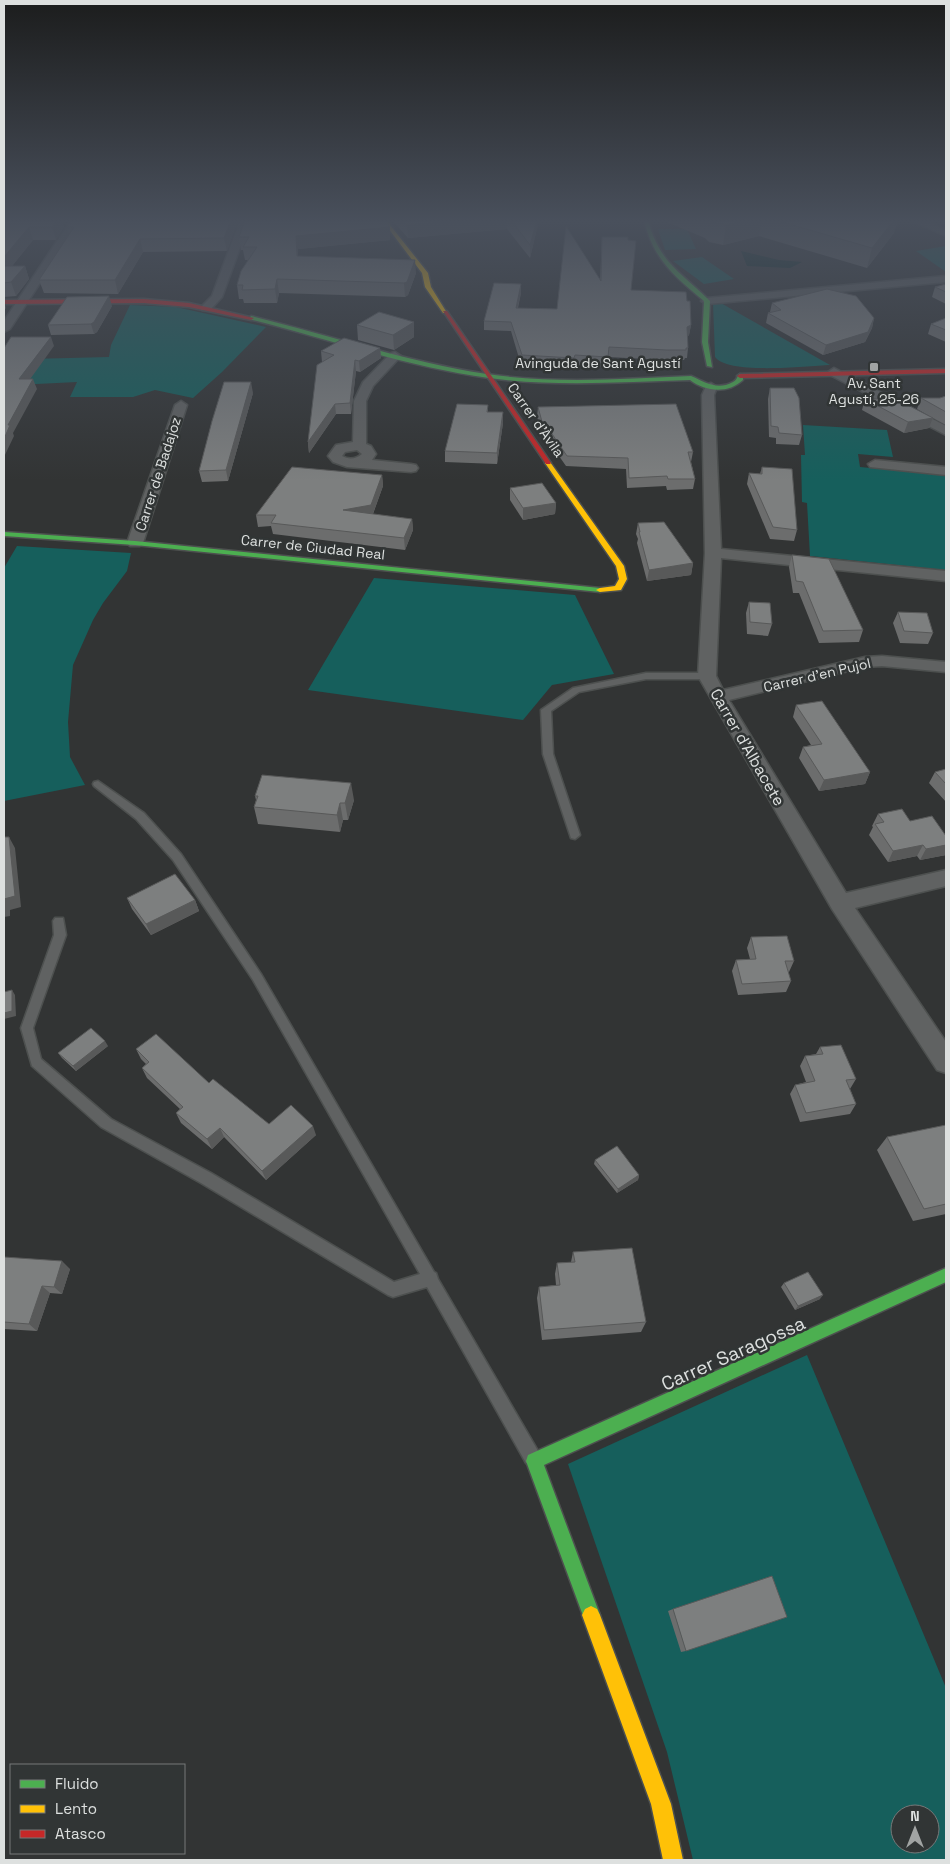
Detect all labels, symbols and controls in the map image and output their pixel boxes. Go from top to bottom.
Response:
street label: Avinguda de Sant Agustí [515,354,681,372]
marker: Av. Sant Agustí, 25-26 [868,361,880,373]
place label: Av. Sant Agustí, 25-26 [829,374,919,408]
street label: Carrer d'Àvila [504,379,568,461]
street label: Carrer de Badajoz [131,415,185,533]
street label: Carrer de Ciudad Real [240,530,386,564]
street label: Carrer d'en Pujol [762,654,872,696]
street label: Carrer d'Albacete [705,685,790,810]
street label: Carrer Saragossa [657,1310,809,1396]
legend [10,1764,185,1854]
text: Fluido [55,1774,99,1793]
text: Lento [55,1799,97,1818]
north arrow [890,1804,940,1854]
text: N [910,1807,920,1825]
text: Atasco [55,1824,106,1843]

